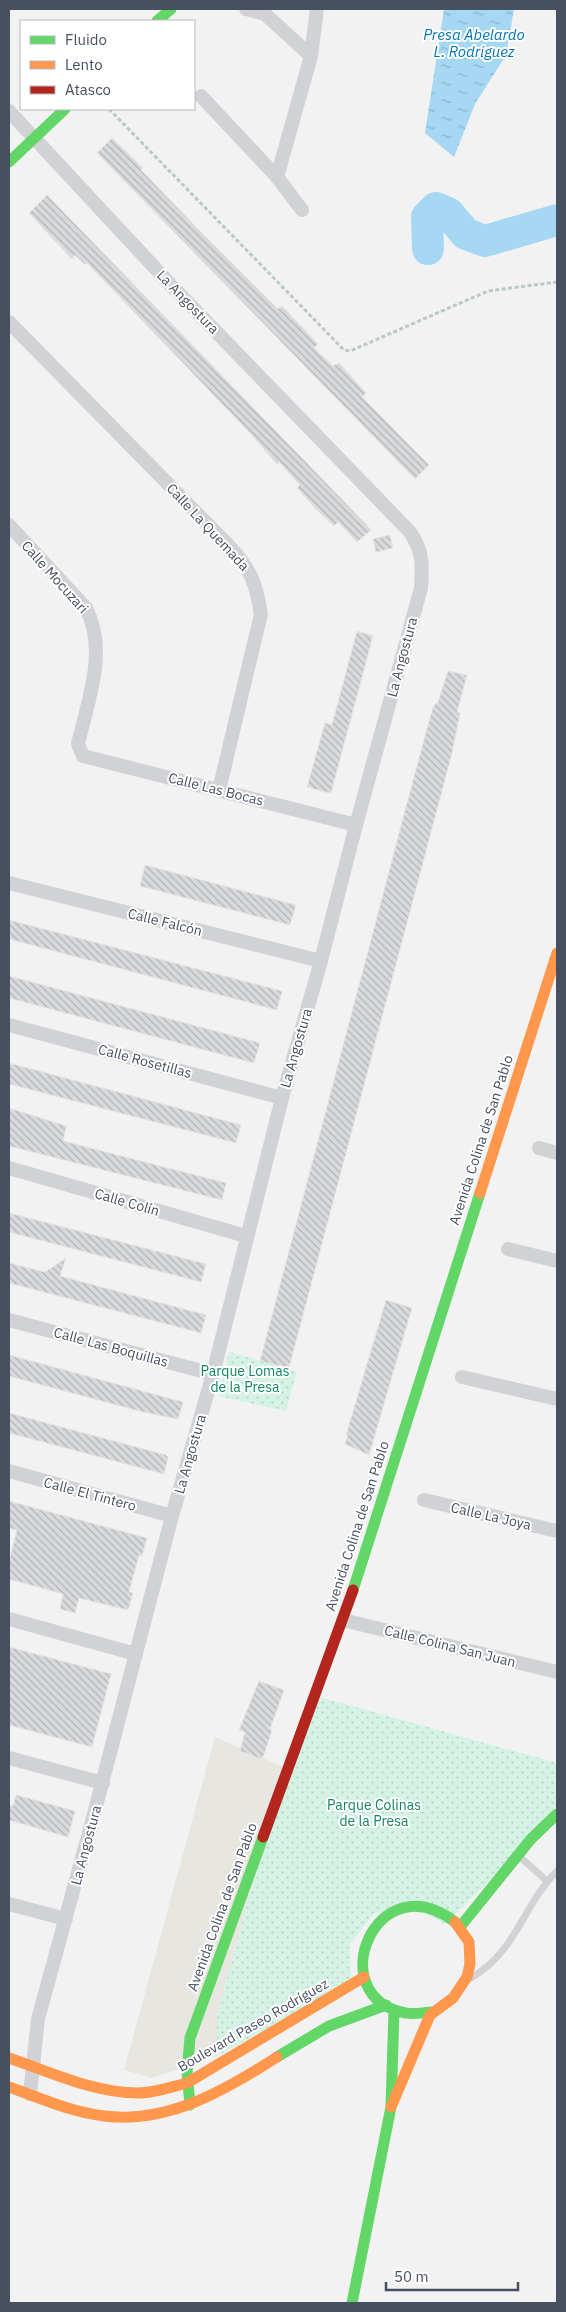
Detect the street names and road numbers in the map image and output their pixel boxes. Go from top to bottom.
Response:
street label: La Angostura [153,266,223,338]
street label: Calle La Quemada [163,479,254,575]
street label: Calle Mocuzari [18,537,92,617]
street label: La Angostura [383,615,421,699]
street label: Calle Las Bocas [166,768,266,810]
street label: Calle Falcón [126,904,204,940]
street label: La Angostura [276,1006,316,1090]
street label: Calle Rosetillas [96,1040,194,1082]
street label: Avenida Colina de San Pablo [445,1053,517,1227]
street label: Calle Colín [93,1184,161,1220]
street label: Calle Las Boquillas [52,1323,170,1371]
street label: La Angostura [170,1412,210,1496]
street label: Avenida Colina de San Pablo [321,1439,393,1613]
street label: Calle El Tintero [42,1473,138,1515]
street label: Calle La Joya [449,1498,533,1534]
street label: Calle Colina San Juan [382,1621,518,1671]
street label: La Angostura [67,1803,105,1887]
street label: Avenida Colina de San Pablo [183,1820,261,1994]
street label: Boulevard Paseo Rodríguez [174,1974,332,2076]

